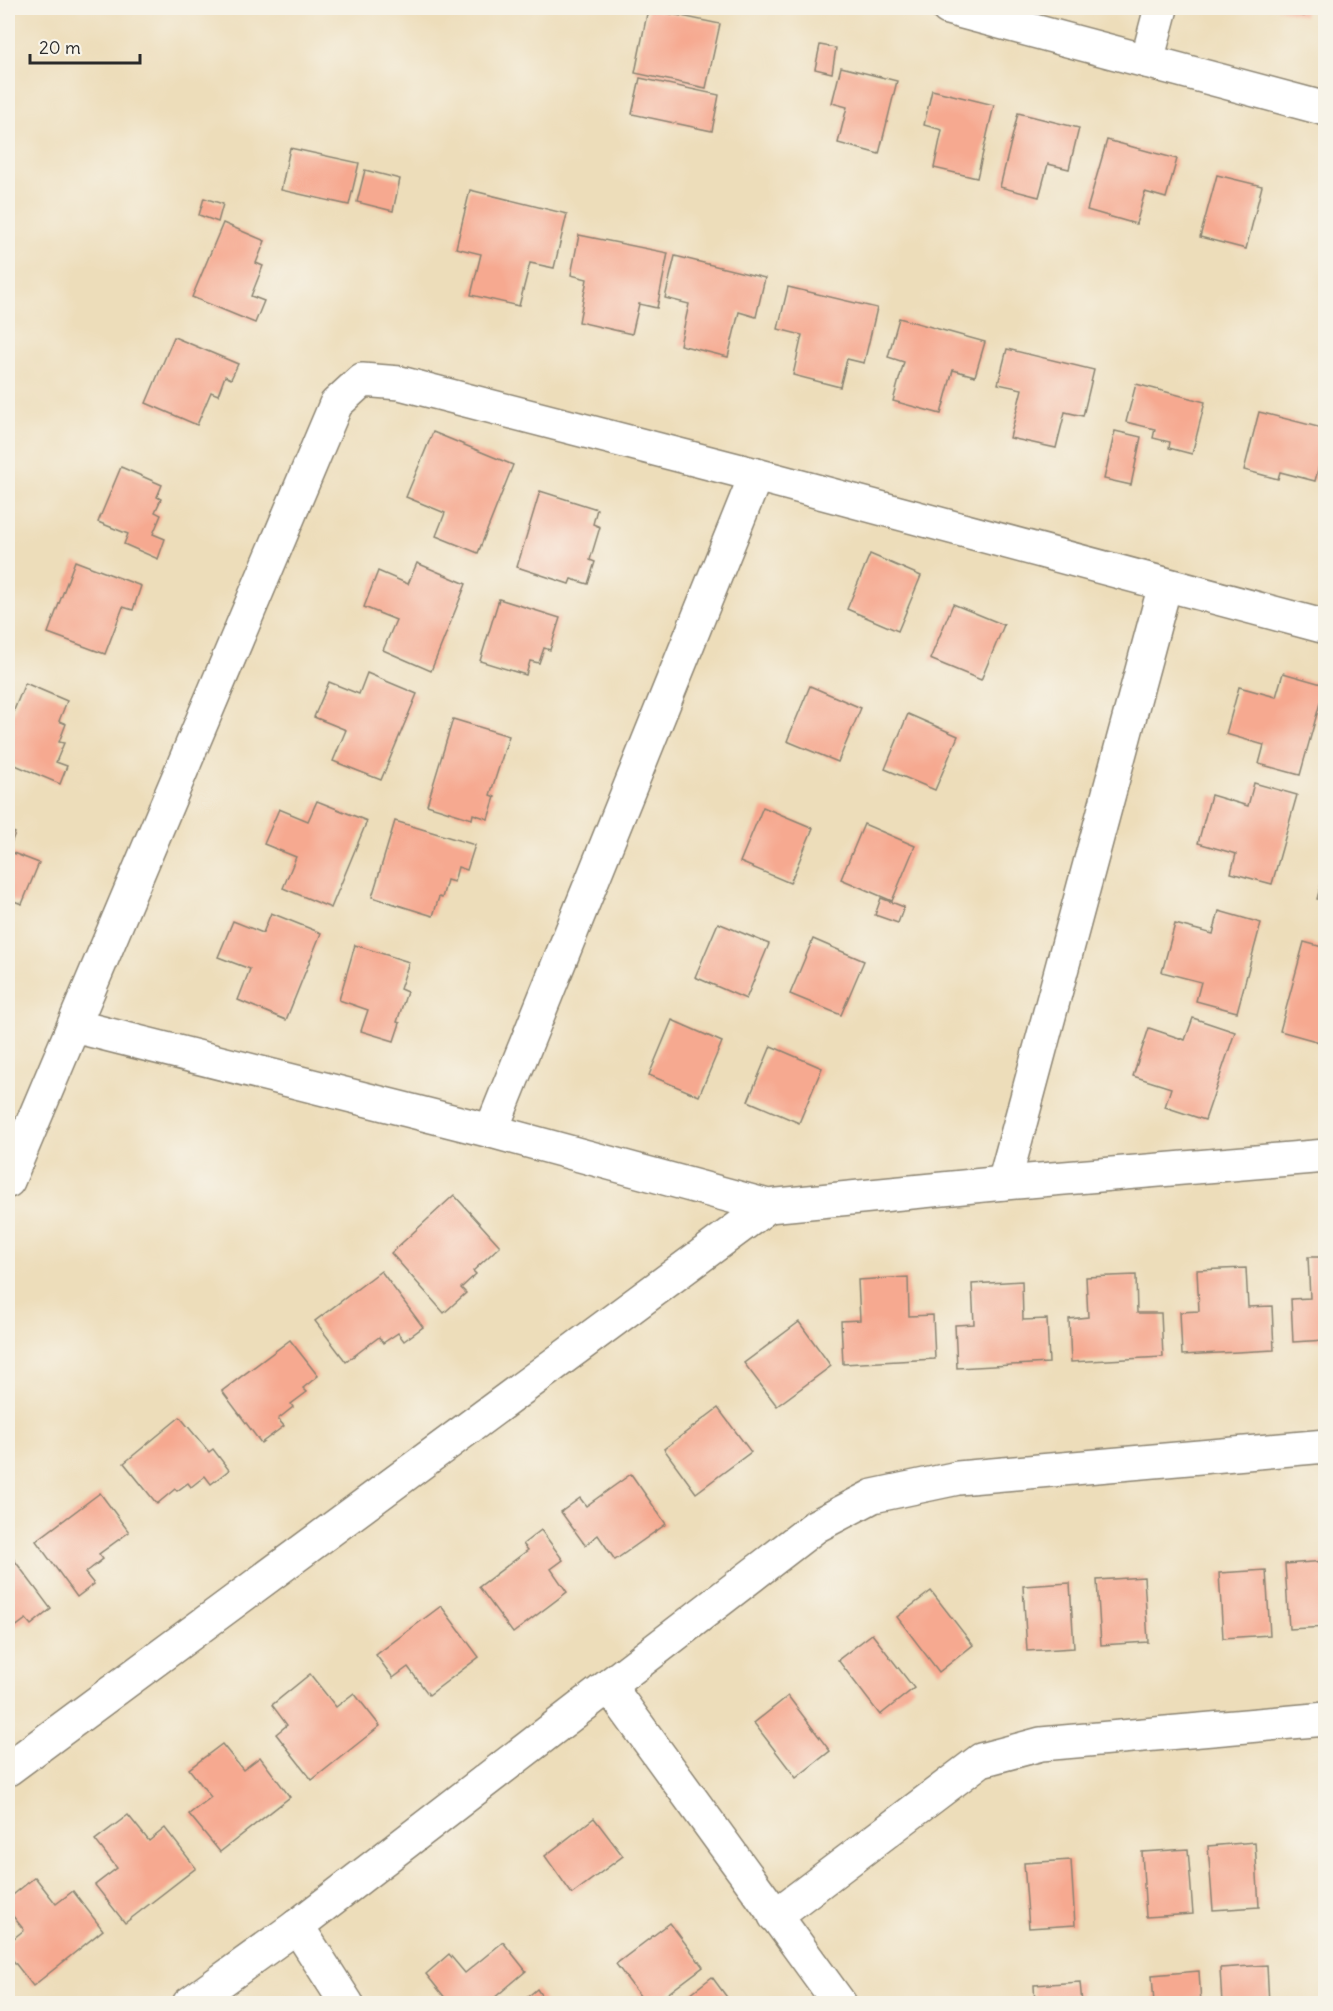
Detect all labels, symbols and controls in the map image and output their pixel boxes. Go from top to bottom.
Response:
scale bar [30,27,140,65]
text: 20 m [39,36,81,59]

